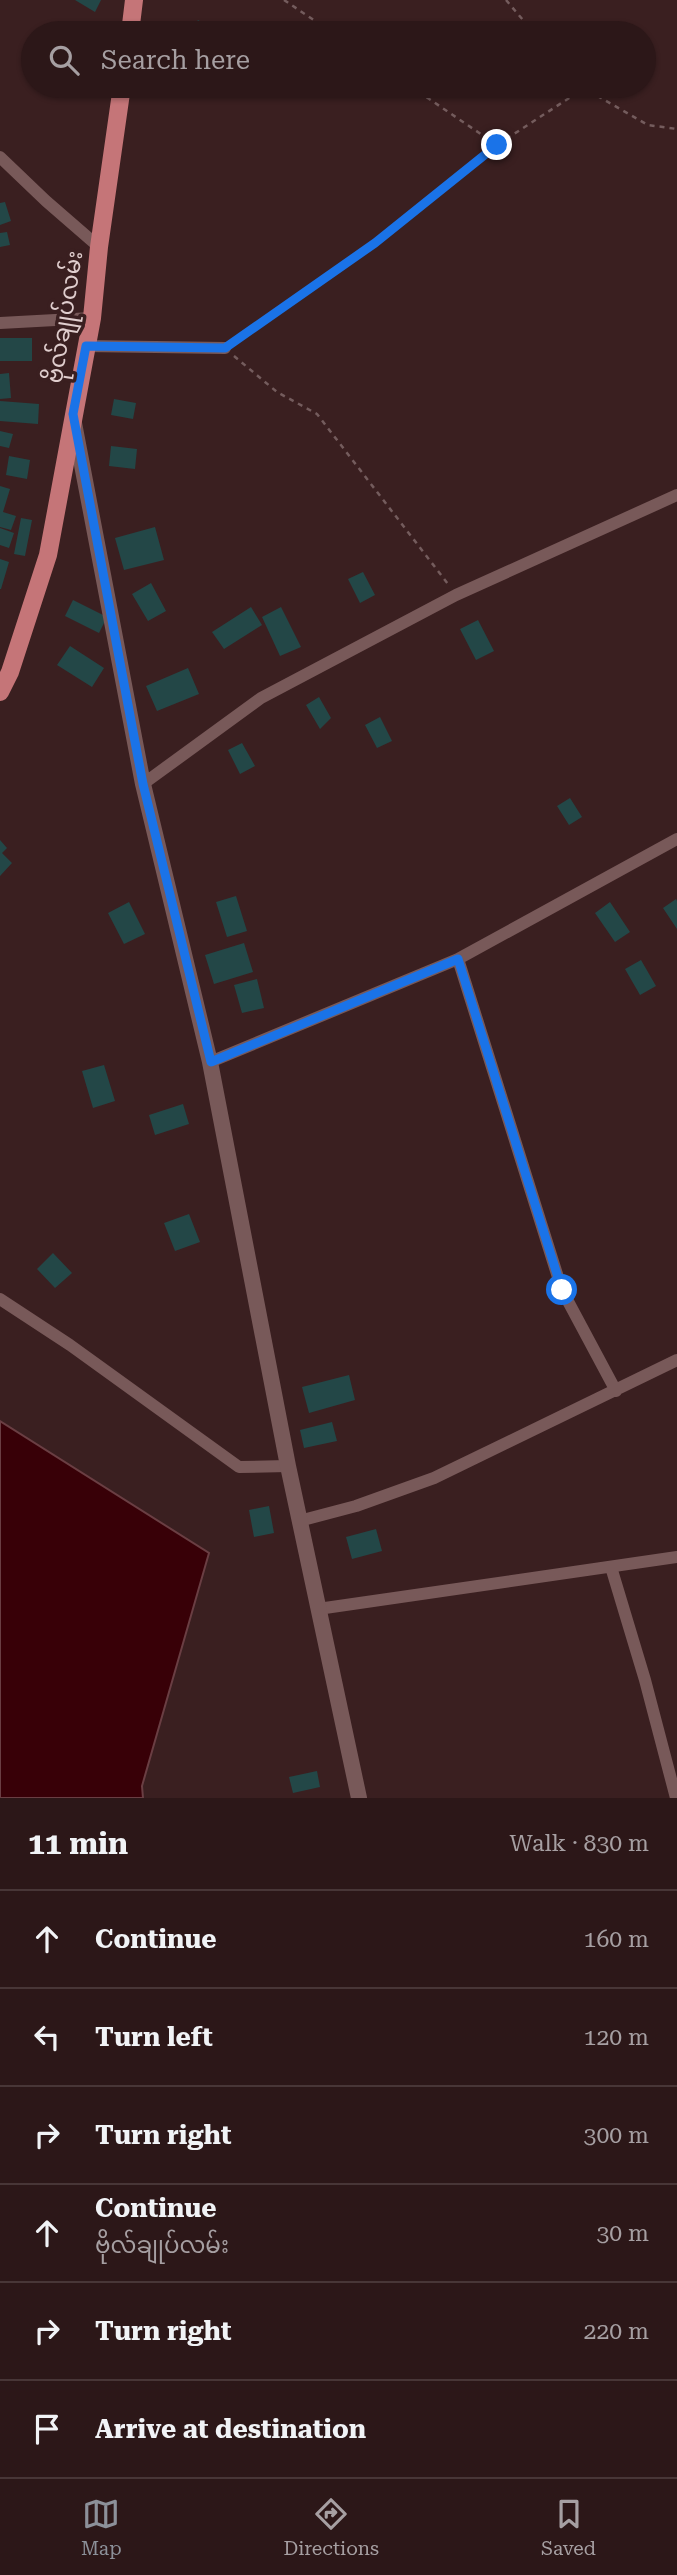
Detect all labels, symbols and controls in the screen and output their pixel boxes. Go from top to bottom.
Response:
search box [21,21,656,98]
icon: search [45,41,83,79]
text: Search here [101,45,250,75]
route end [481,129,512,160]
street label: ဗိုလ်ချုပ်လမ်း [38,248,93,386]
route start [546,1274,577,1305]
text: 11 min [28,1826,128,1861]
text: Walk · 830 m [510,1830,649,1857]
icon: ahead [28,1920,66,1958]
text: Continue [95,1924,217,1954]
text: 160 m [584,1926,649,1953]
icon: left [28,2018,66,2056]
text: Turn left [95,2022,213,2052]
text: 120 m [584,2024,649,2051]
icon: right [28,2116,66,2154]
text: Turn right [95,2120,231,2150]
text: 300 m [584,2122,649,2149]
text: Continue [95,2193,217,2223]
icon: ahead [28,2214,66,2252]
text: 30 m [596,2220,649,2247]
text: ဗိုလ်ချုပ်လမ်း [95,2232,229,2259]
icon: right [28,2312,66,2350]
text: Turn right [95,2316,231,2346]
text: 220 m [584,2318,649,2345]
icon: arrive [28,2410,66,2448]
text: Arrive at destination [95,2414,366,2444]
tab: Map [81,2495,122,2560]
tab: Directions [283,2495,379,2560]
tab: Saved [541,2495,596,2560]

